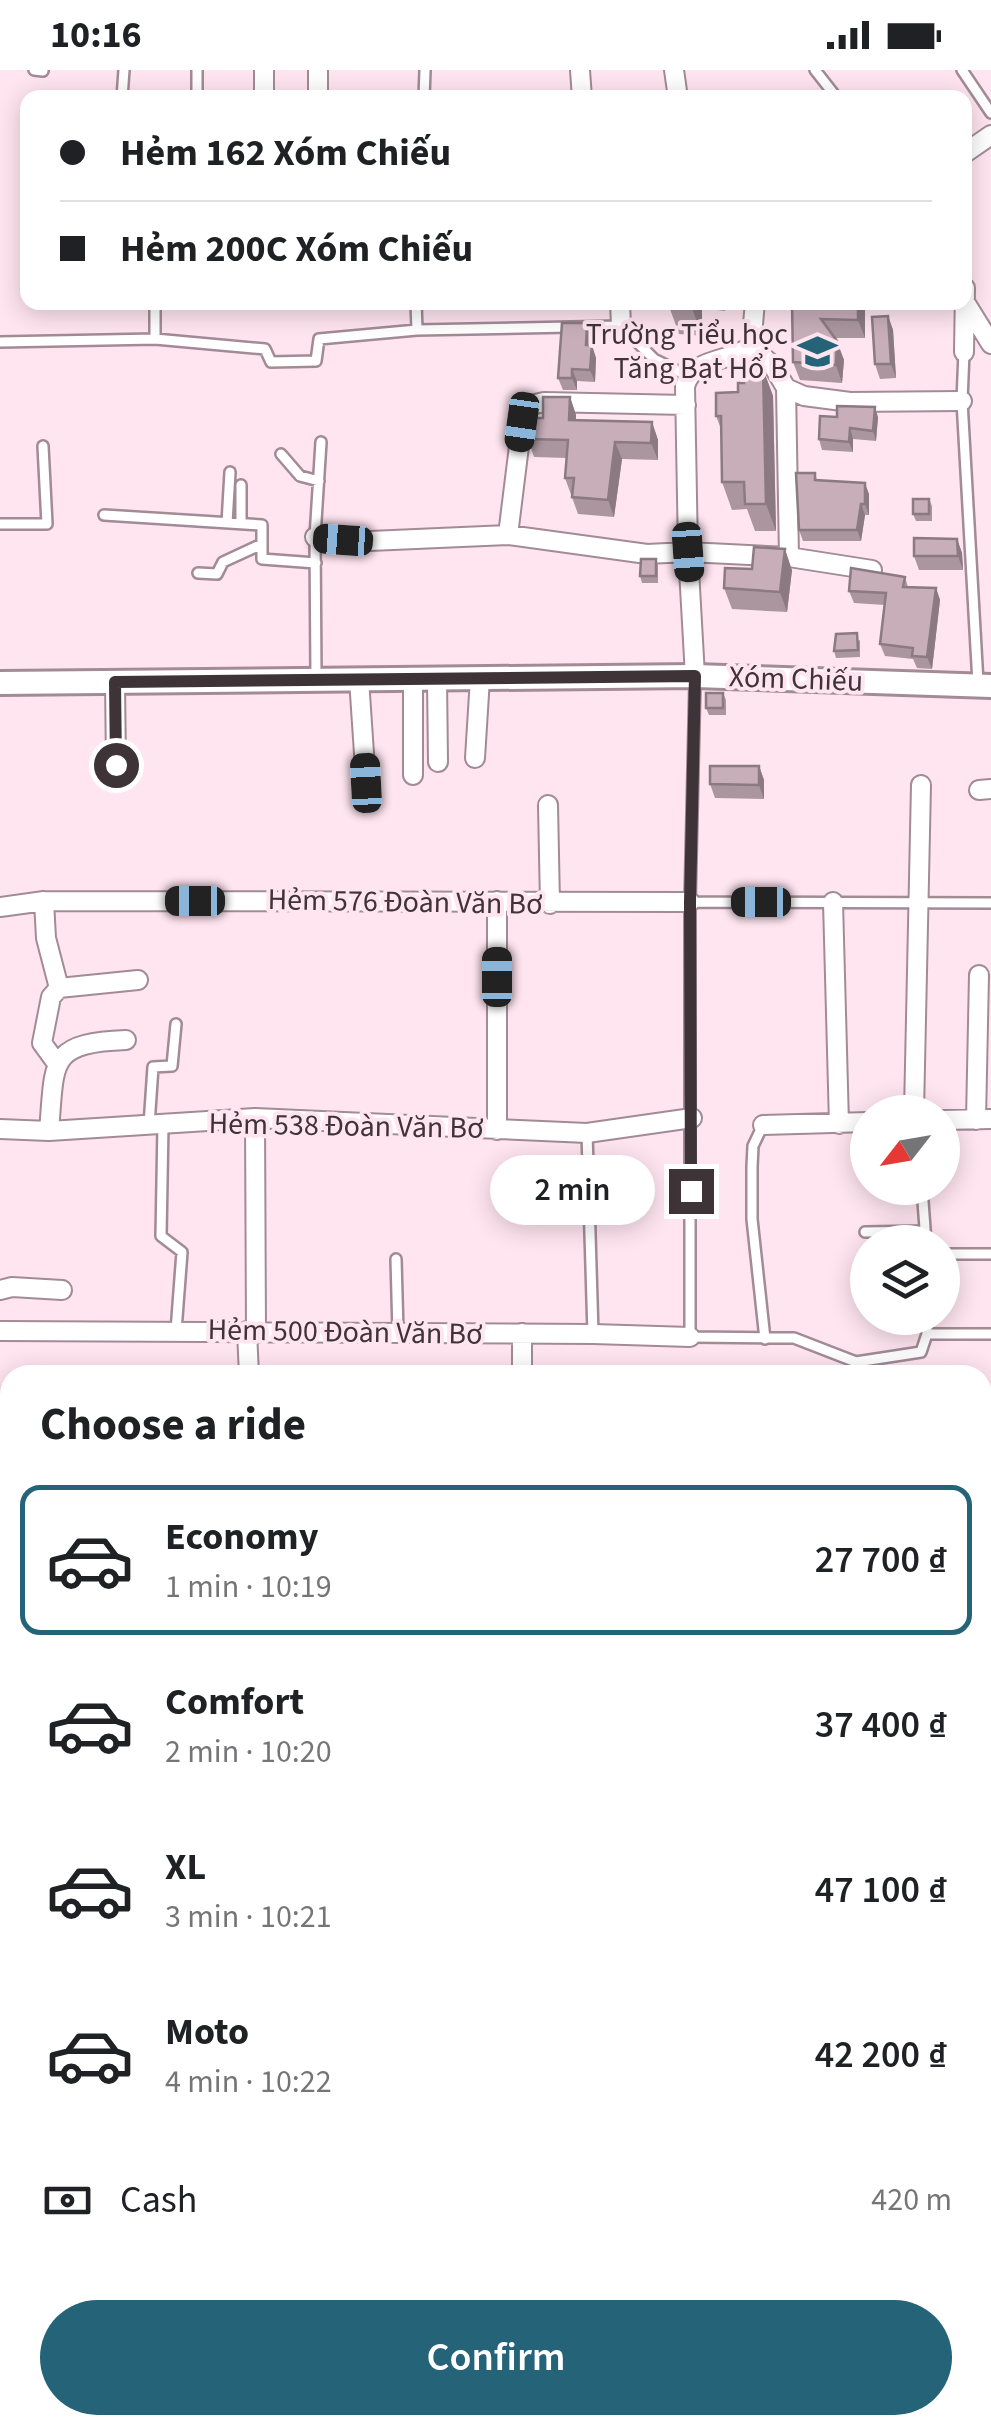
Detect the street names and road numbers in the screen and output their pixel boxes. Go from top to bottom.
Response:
street label: Xóm Chiếu [728,655,864,703]
street label: Hẻm 576 Đoàn Văn Bơ [267,878,543,926]
street label: Hẻm 538 Đoàn Văn Bơ [208,1102,484,1150]
street label: Hẻm 500 Đoàn Văn Bơ [207,1308,483,1356]

